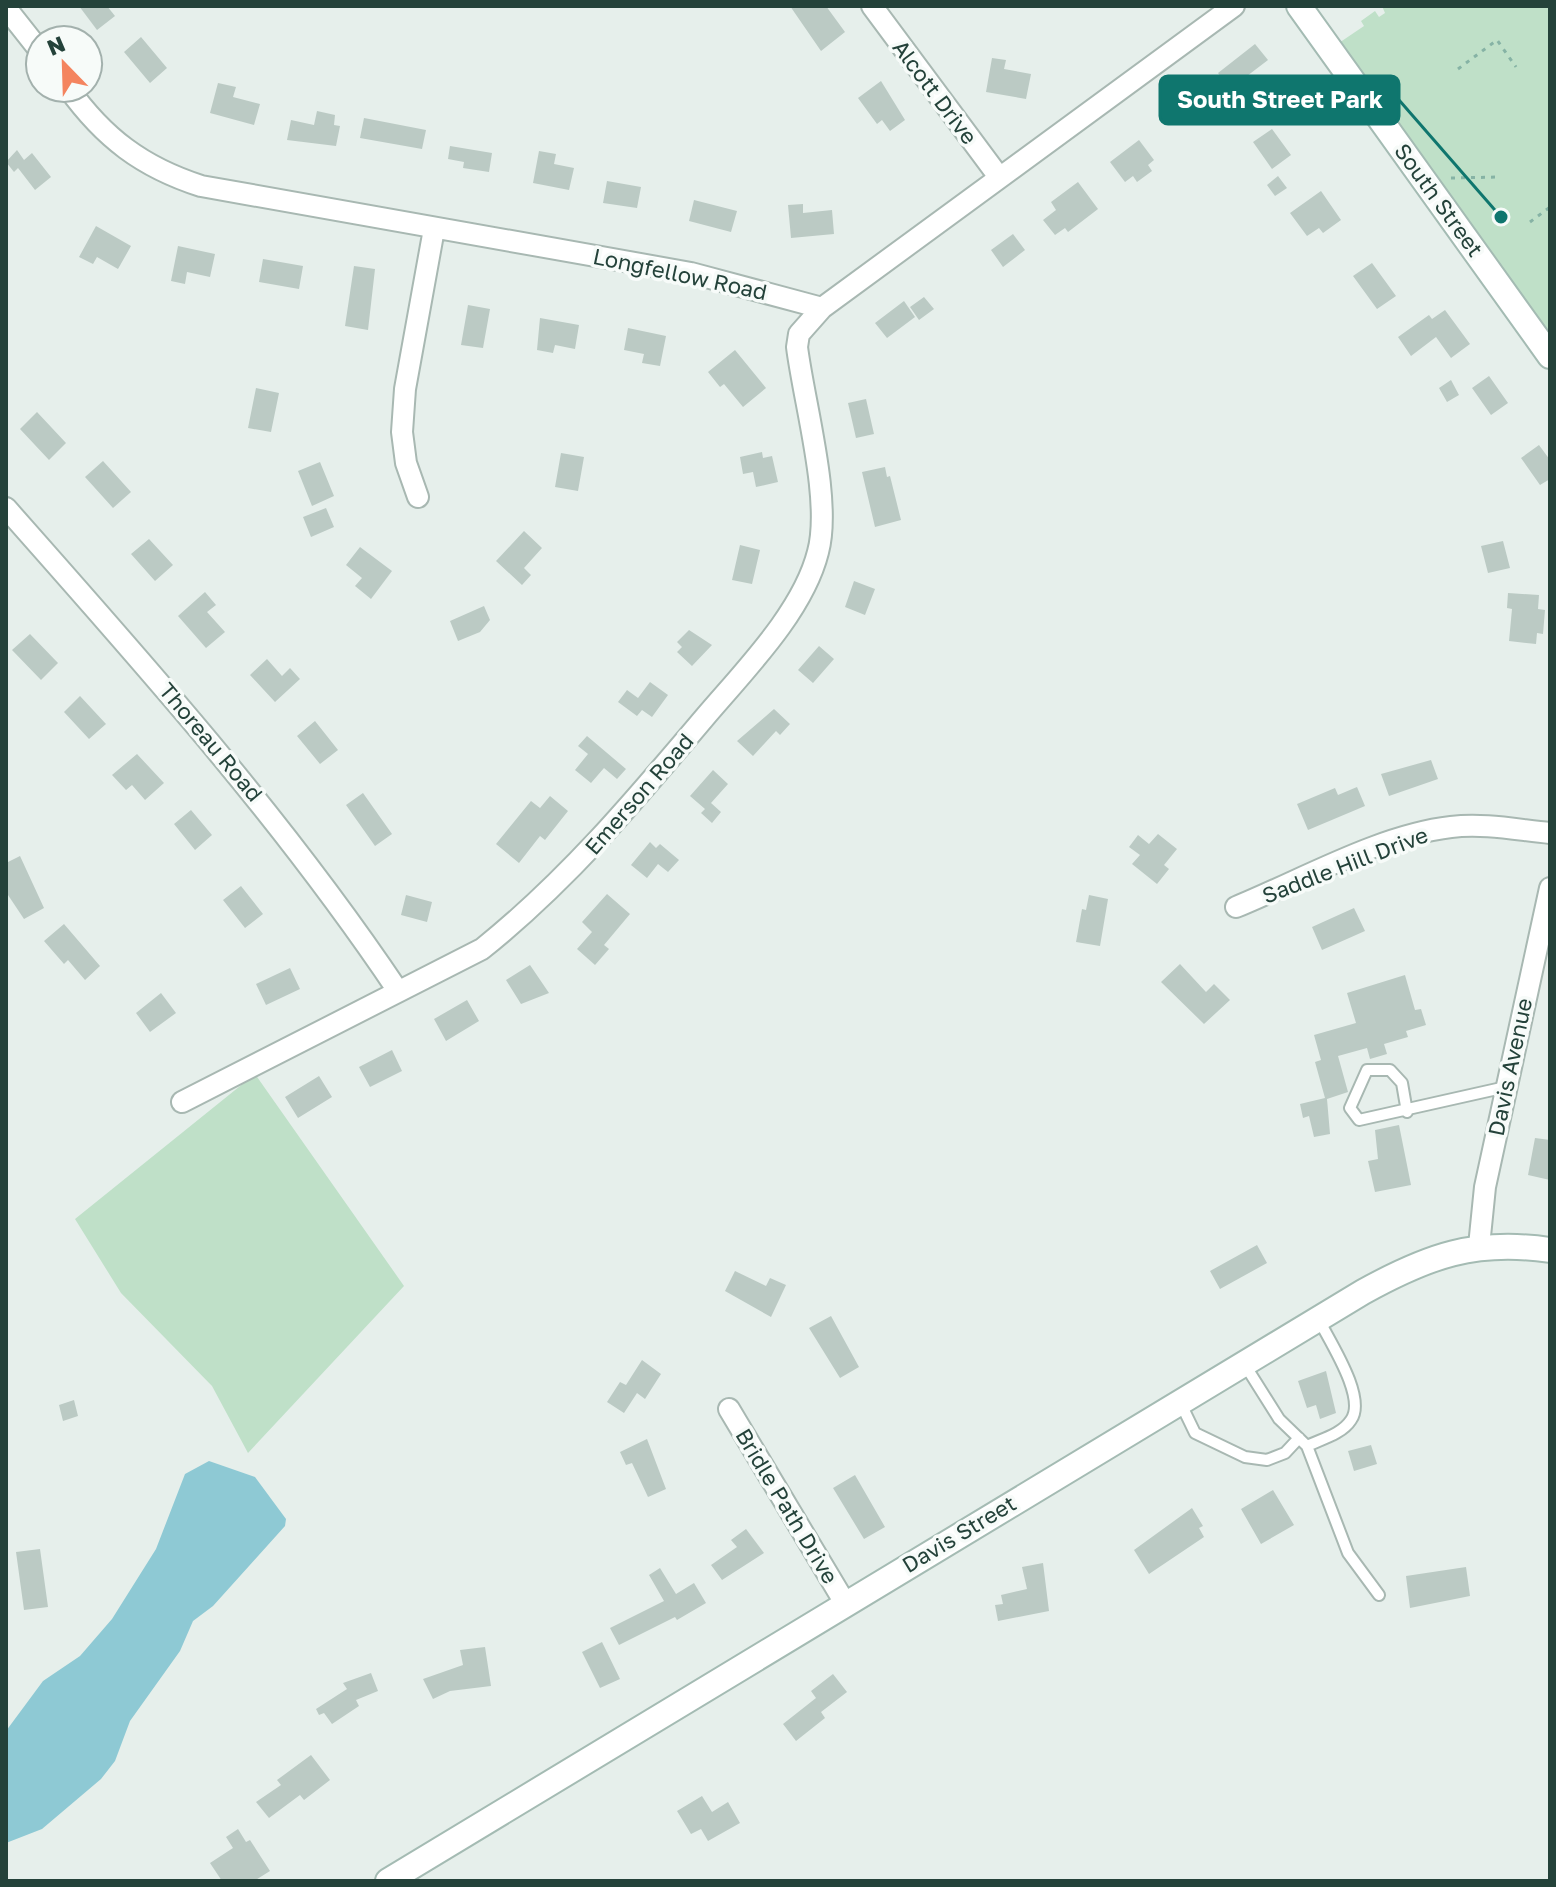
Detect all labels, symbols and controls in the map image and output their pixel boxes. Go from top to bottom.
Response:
north arrow [24,24,104,104]
text: N [43,29,69,61]
street label: Alcott Drive [887,34,983,149]
callout: South Street Park [1160,76,1399,124]
text: South Street Park [1177,84,1383,113]
street label: South Street [1389,138,1490,262]
street label: Longfellow Road [591,242,770,305]
street label: Thoreau Road [154,677,269,807]
street label: Emerson Road [579,727,699,860]
street label: Saddle Hill Drive [1258,821,1432,909]
street label: Davis Avenue [1482,995,1537,1138]
street label: Bridle Path Drive [730,1423,844,1588]
street label: Davis Street [897,1489,1021,1578]

